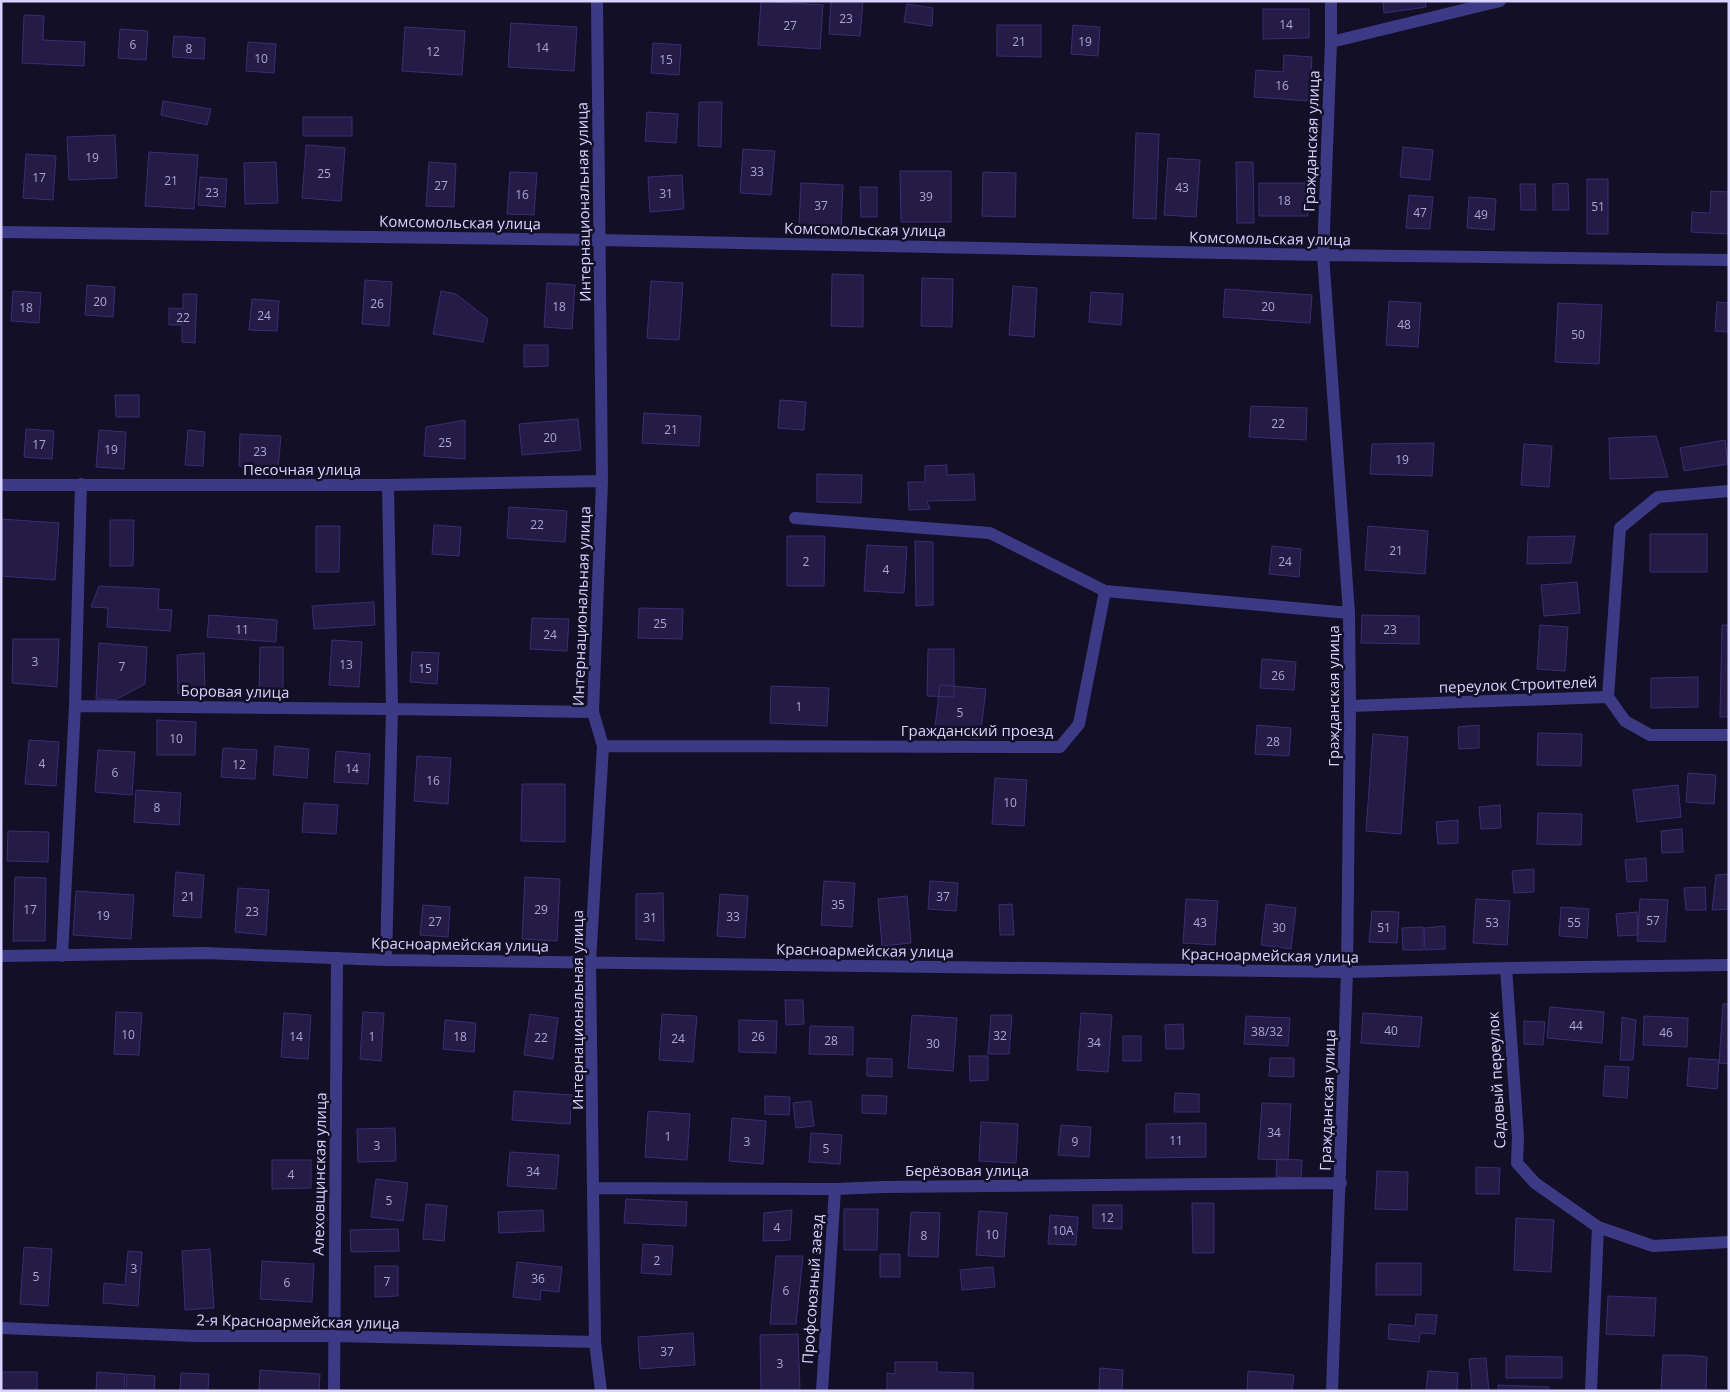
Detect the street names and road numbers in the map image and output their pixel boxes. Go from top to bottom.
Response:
street label: Гражданская улица [1299,70,1323,212]
street label: Интернациональная улица [571,102,595,302]
street label: Комсомольская улица [379,211,541,233]
street label: Комсомольская улица [784,218,946,240]
street label: Комсомольская улица [1189,227,1351,249]
street label: Песочная улица [243,459,361,479]
street label: Интернациональная улица [568,506,594,706]
street label: Гражданская улица [1323,625,1343,767]
street label: переулок Строителей [1439,671,1597,697]
street label: Боровая улица [180,680,290,702]
street label: Гражданский проезд [901,720,1054,740]
street label: Интернациональная улица [567,910,587,1110]
street label: Красноармейская улица [371,932,549,956]
street label: Красноармейская улица [776,938,954,962]
street label: Красноармейская улица [1181,943,1359,967]
street label: Садовый переулок [1482,1011,1510,1149]
street label: Гражданская улица [1315,1029,1339,1171]
street label: Алеховщинская улица [308,1092,330,1256]
street label: Берёзовая улица [905,1160,1029,1180]
street label: Профсоюзный заезд [797,1213,827,1365]
street label: 2-я Красноармейская улица [196,1309,400,1333]

